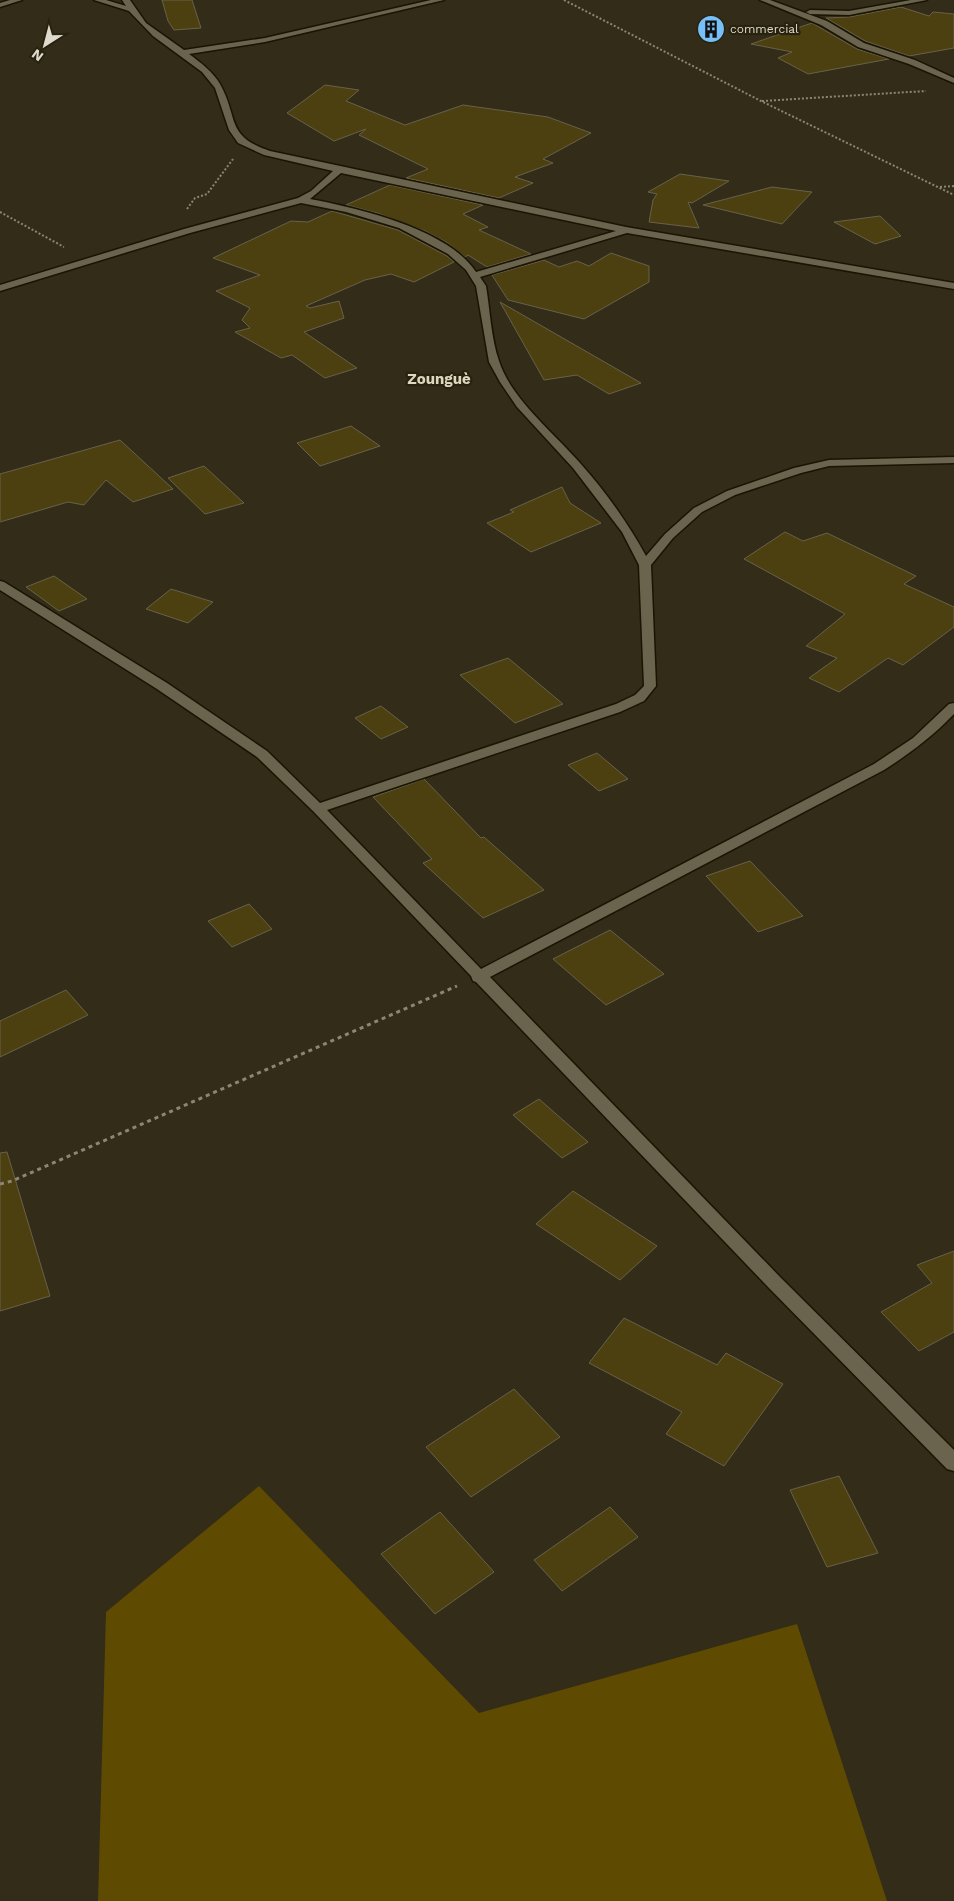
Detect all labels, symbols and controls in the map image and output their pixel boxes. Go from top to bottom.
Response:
building icon: commercial [696,14,726,44]
north arrow [20,20,70,70]
place label: commercial [730,22,799,36]
text: N [28,46,46,65]
district label: Zounguè [407,370,471,388]

